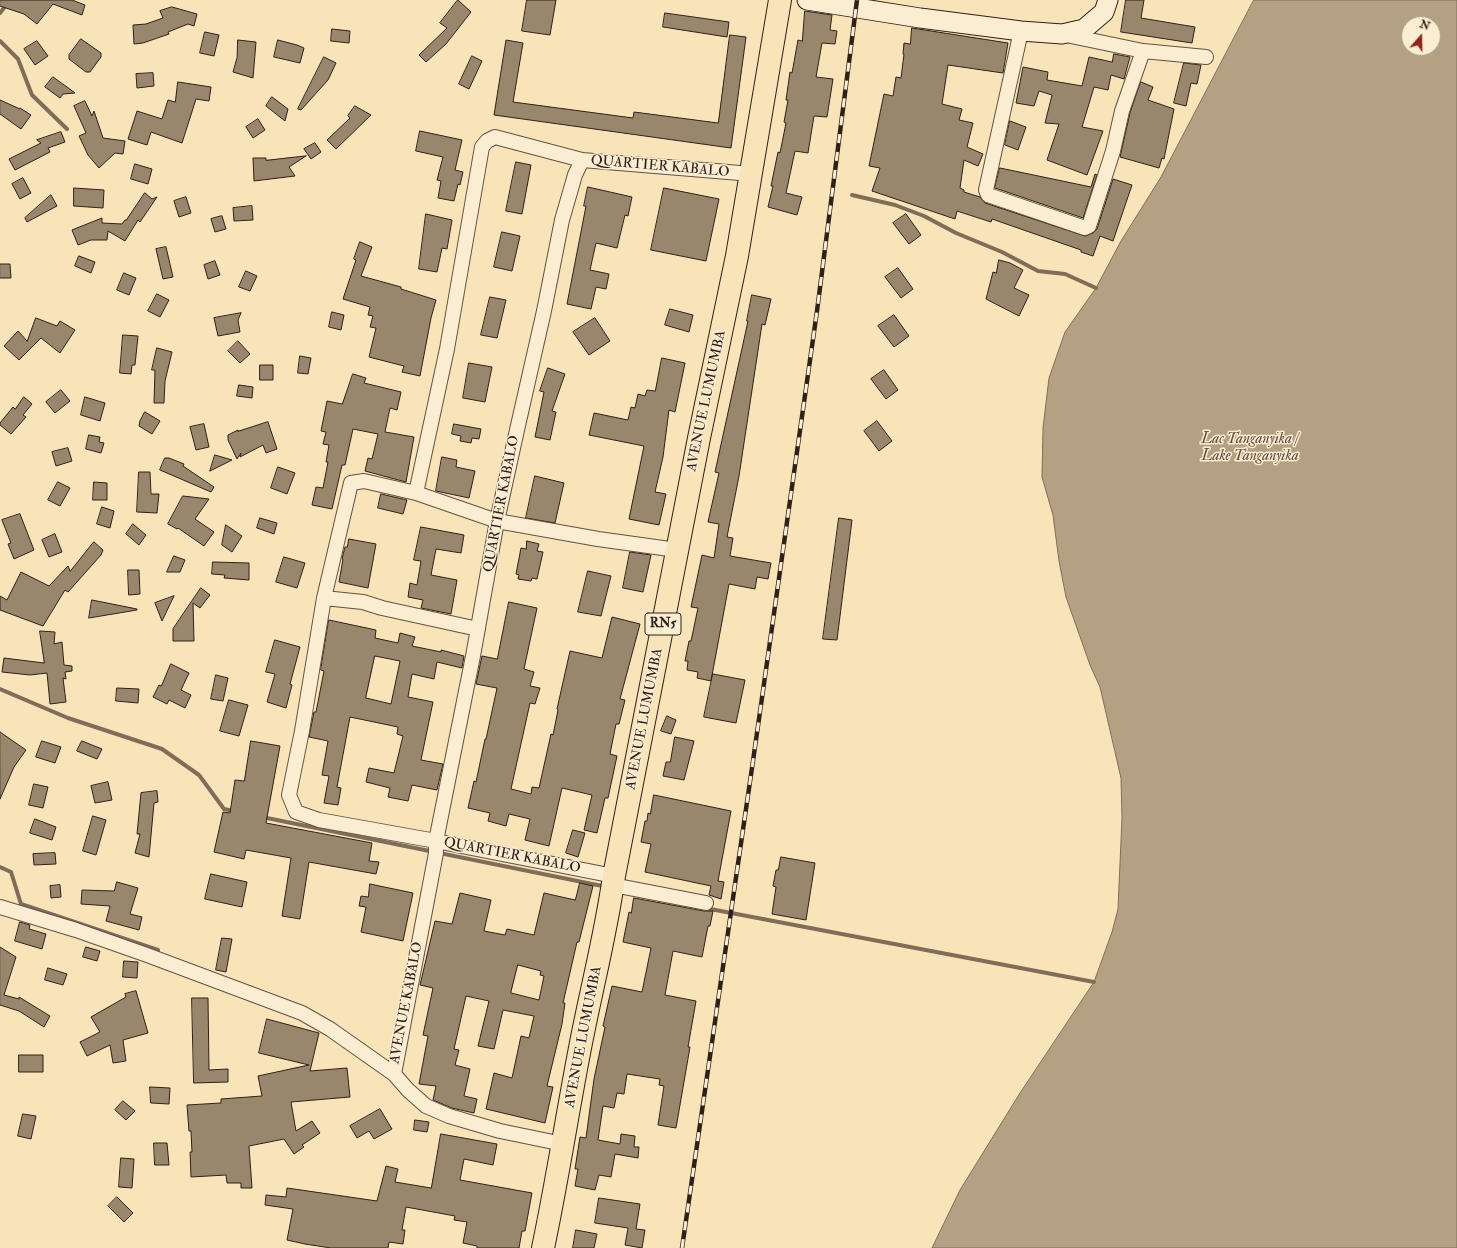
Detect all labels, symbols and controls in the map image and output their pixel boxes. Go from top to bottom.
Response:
north arrow [1401,16,1441,56]
text: N [1418,17,1432,33]
street label: QUARTIER KABALO [590,153,730,181]
street label: AVENUE LUMUMBA [684,329,730,473]
water label: Lac Tanganyika / Lake Tanganyika [1201,431,1299,466]
street label: QUARTIER KABALO [480,434,524,574]
road number: RN5 [645,613,681,635]
street label: AVENUE LUMUMBA [623,647,667,791]
street label: QUARTIER KABALO [442,834,582,878]
street label: AVENUE KABALO [387,941,427,1065]
street label: AVENUE LUMUMBA [562,965,606,1109]

